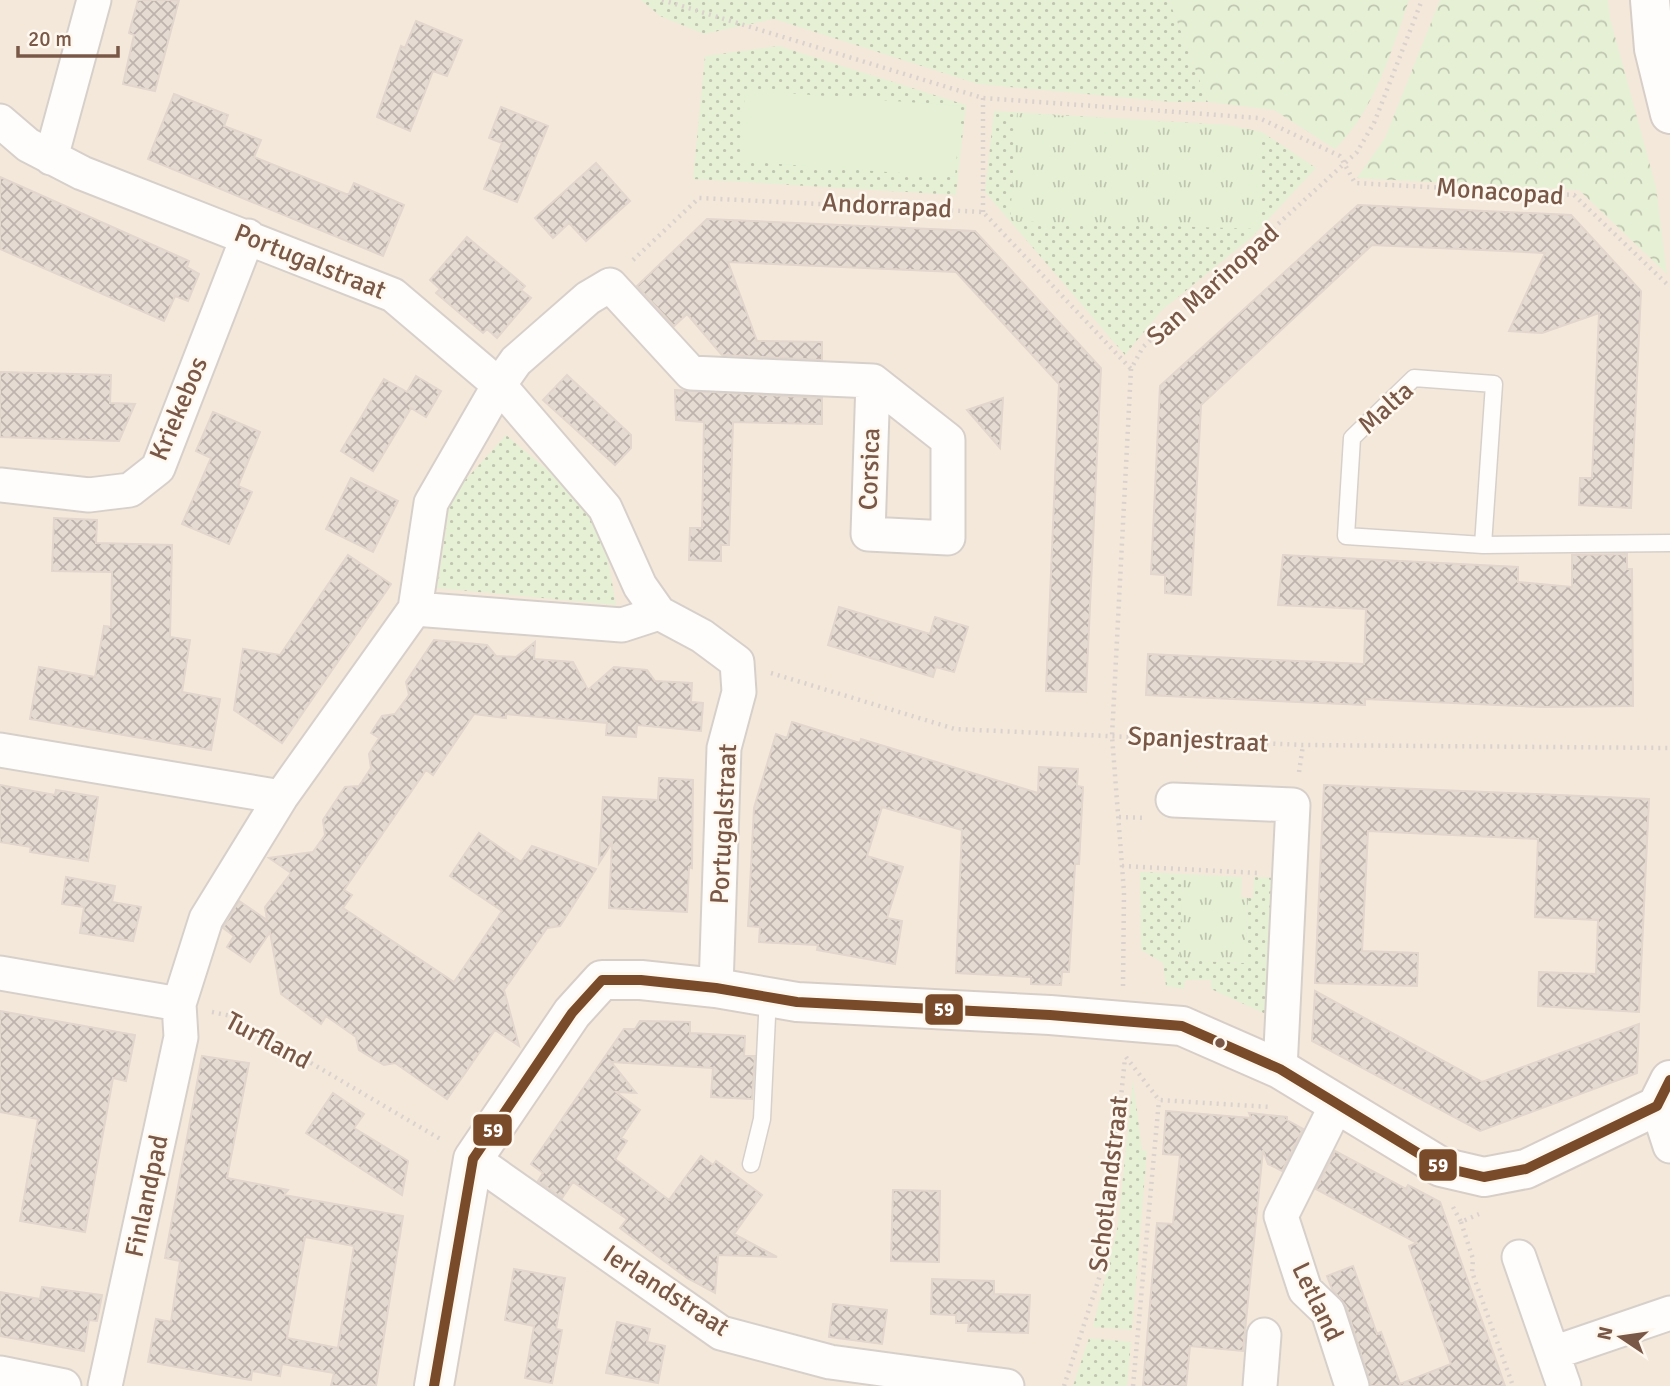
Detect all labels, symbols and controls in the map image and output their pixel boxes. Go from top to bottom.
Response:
scale bar [18,14,117,58]
text: 20 m [28,26,72,52]
street label: Monacopad [1435,172,1565,212]
street label: Andorrapad [821,187,953,225]
street label: Portugalstraat [230,217,390,307]
street label: San Marinopad [1140,217,1286,353]
street label: Kriekebos [143,352,215,466]
street label: Malta [1352,375,1420,441]
street label: Corsica [853,427,887,511]
street label: Spanjestraat [1127,720,1269,760]
street label: Portugalstraat [704,743,744,905]
line badge: 59 [924,993,964,1026]
text: 59 [934,998,954,1022]
street label: Turfland [220,1005,316,1077]
unlabelled marker [1213,1036,1227,1050]
street label: Schotlandstraat [1082,1094,1136,1274]
line badge: 59 [472,1113,513,1147]
text: 59 [483,1119,503,1143]
street label: Finlandpad [118,1132,176,1260]
line badge: 59 [1418,1148,1458,1182]
text: 59 [1428,1154,1448,1178]
street label: Ierlandstraat [597,1238,735,1344]
street label: Letland [1284,1257,1350,1347]
north arrow [1586,1302,1656,1372]
text: N [1592,1324,1619,1343]

